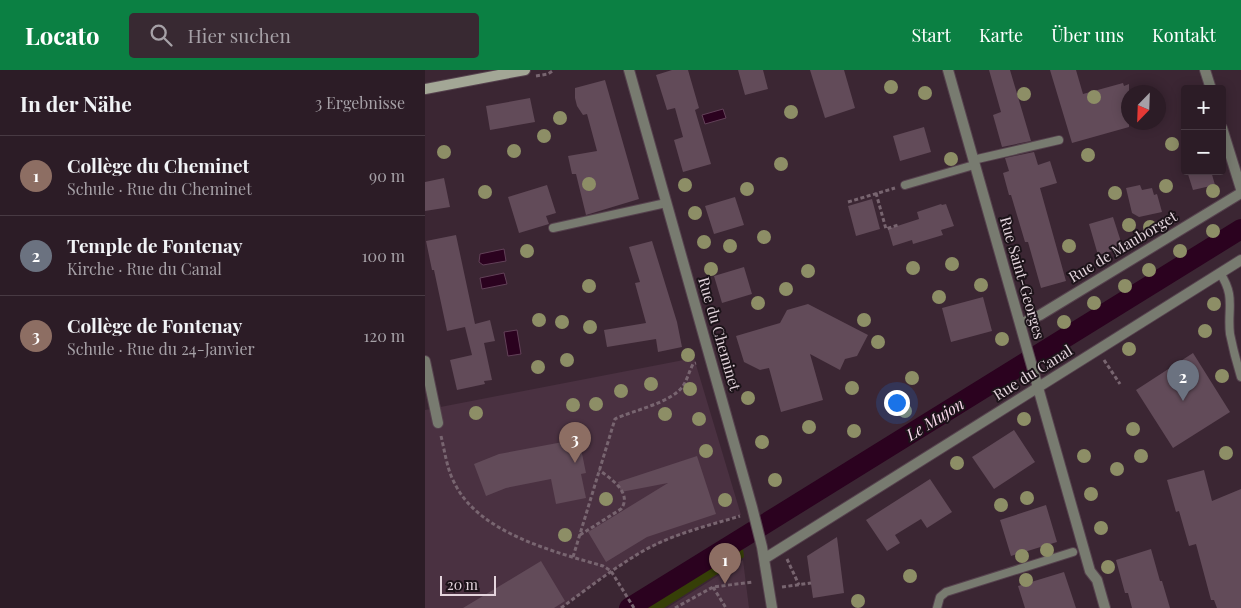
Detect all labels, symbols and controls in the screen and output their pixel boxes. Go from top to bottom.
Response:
search box [129,13,479,58]
text: Locato [25,19,99,51]
icon: search [147,21,175,49]
text: Hier suchen [187,22,291,48]
text: Start [911,23,951,47]
text: Karte [979,23,1023,47]
text: Über uns [1051,23,1124,47]
text: Kontakt [1152,23,1216,47]
north arrow [1121,85,1166,130]
map controls [1181,85,1226,175]
button: + [1181,85,1226,130]
text: In der Nähe [20,89,132,117]
text: 3 Ergebnisse [315,92,405,113]
button: − [1181,130,1226,175]
text: Collège du Cheminet [67,152,249,178]
text: 1 [33,165,39,186]
text: 90 m [369,165,405,186]
text: Schule · Rue du Cheminet [67,178,252,199]
street label: Rue de Mauborget [1065,206,1181,286]
street label: Rue Saint-Georges [996,214,1050,341]
text: Temple de Fontenay [67,232,243,258]
text: 2 [32,245,40,266]
text: 100 m [362,245,405,266]
text: Kirche · Rue du Canal [67,258,222,279]
street label: Rue du Cheminet [694,275,746,393]
text: Collège de Fontenay [67,312,242,338]
text: 3 [32,325,40,346]
text: 120 m [364,325,405,346]
text: Schule · Rue du 24-Janvier [67,338,255,359]
street label: Rue du Canal [989,340,1076,404]
pin: 2 [1167,360,1199,401]
your location [884,390,910,416]
water label: Le Mujon [901,393,968,445]
pin: 3 [559,422,591,463]
pin: 1 [709,543,741,584]
scale bar [440,573,496,596]
text: 20 m [447,575,478,594]

